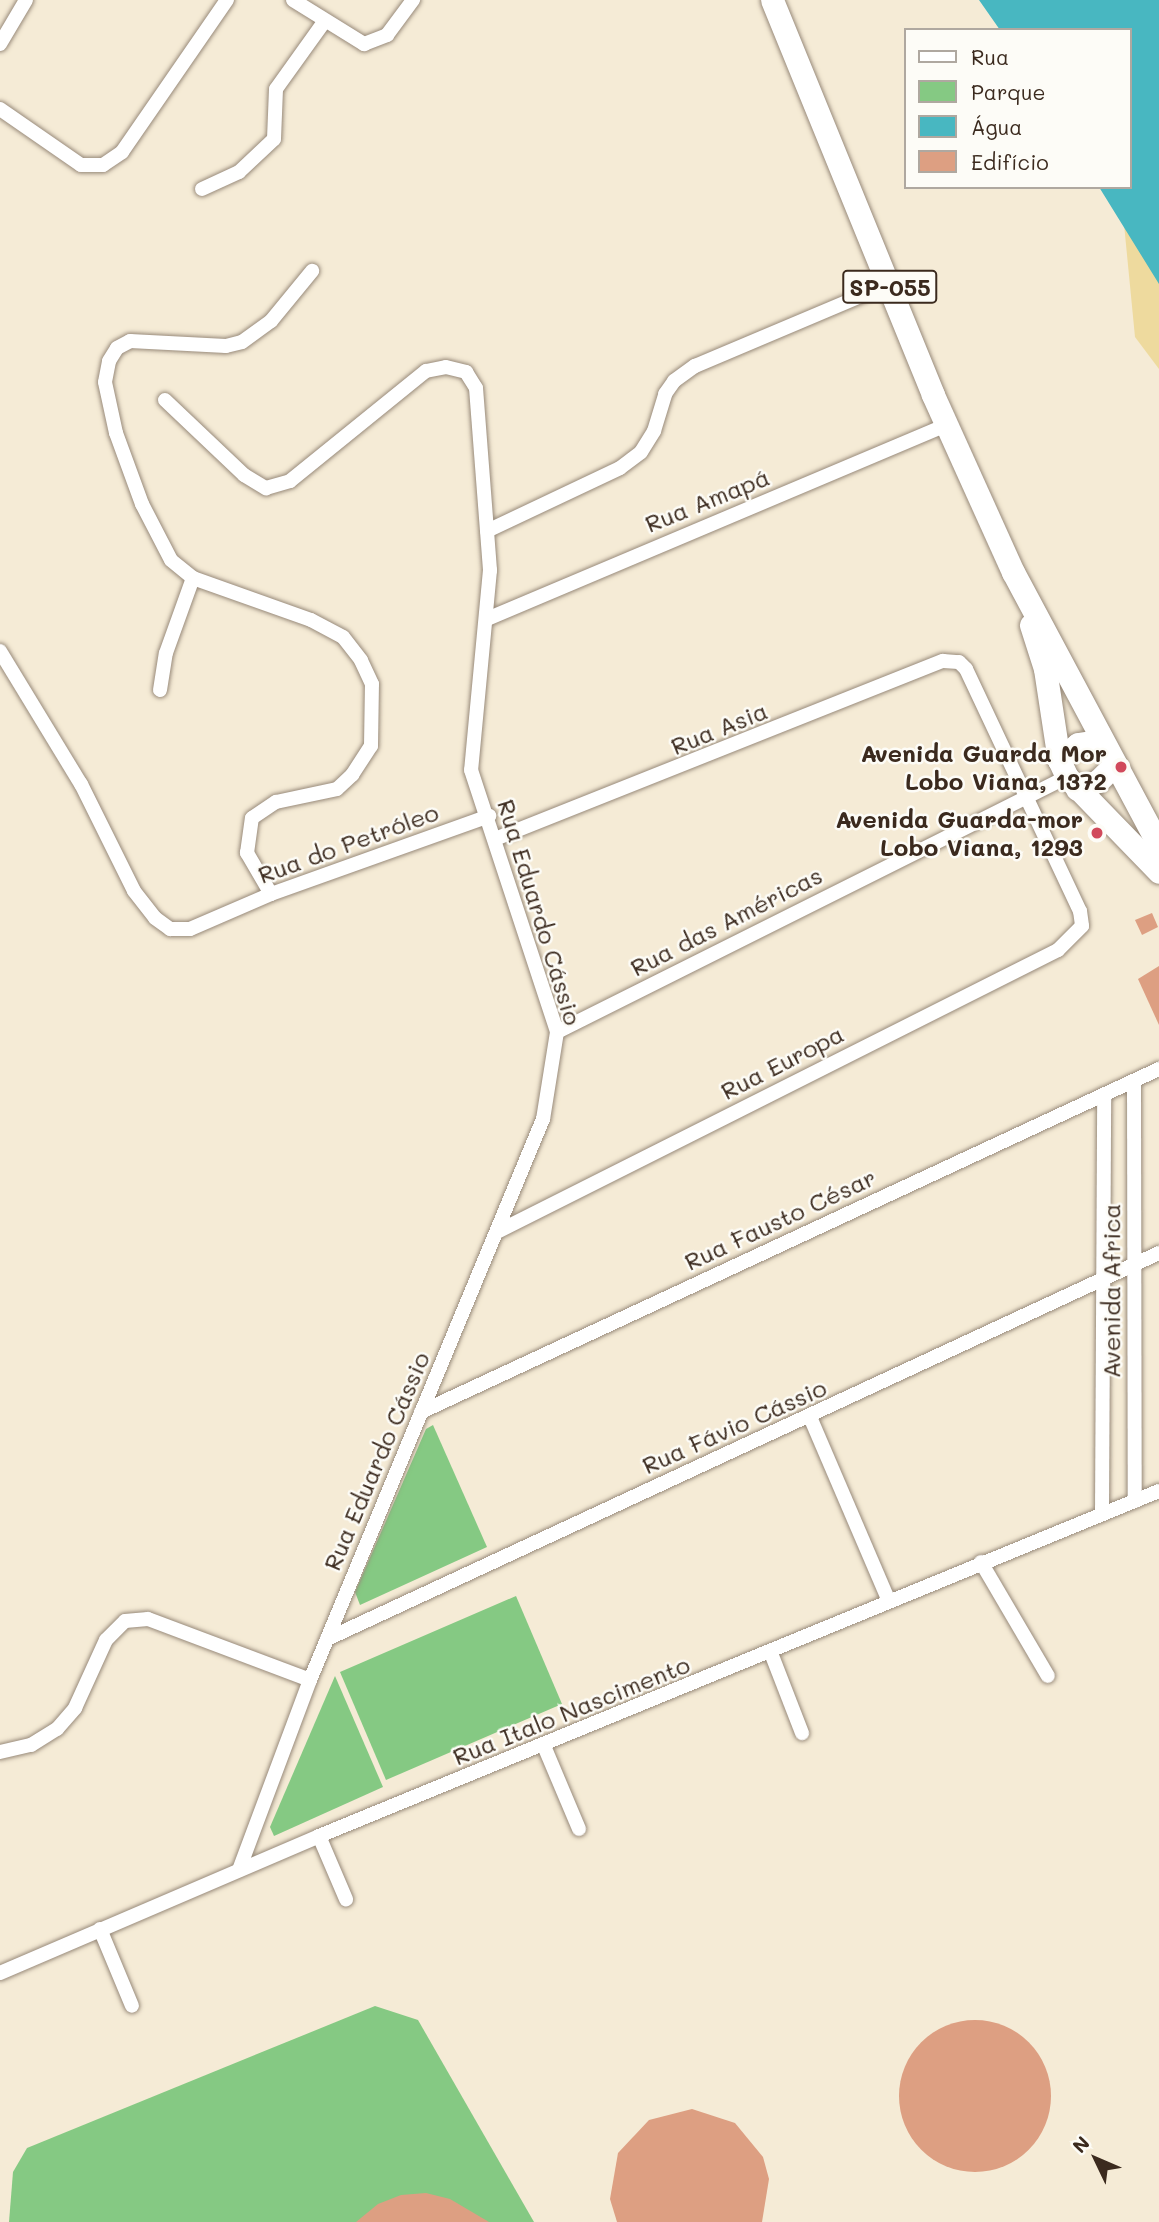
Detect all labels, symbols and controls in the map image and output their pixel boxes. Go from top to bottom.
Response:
legend [904,28,1131,189]
text: Rua [971,43,1009,70]
text: Parque [971,78,1045,105]
text: Água [971,113,1022,140]
text: Edifício [971,148,1049,175]
road number: SP-055 [841,268,939,306]
street label: Rua Amapá [641,462,773,538]
street label: Rua Asia [666,696,772,760]
place label: Avenida Guarda Mor Lobo Viana, 1372 [860,739,1107,795]
marker: Avenida Guarda Mor Lobo Viana, 1372 [1113,759,1129,775]
street label: Rua Eduardo Cássio [492,796,588,1028]
street label: Rua do Petróleo [254,797,442,889]
place label: Avenida Guarda-mor Lobo Viana, 1293 [835,805,1083,861]
marker: Avenida Guarda-mor Lobo Viana, 1293 [1089,825,1105,841]
street label: Rua das Américas [625,860,827,982]
street label: Rua Europa [716,1019,848,1105]
street label: Rua Fausto César [680,1162,880,1276]
street label: Avenida Africa [1097,1204,1125,1378]
street label: Rua Eduardo Cássio [317,1348,435,1574]
street label: Rua Fávio Cássio [637,1372,831,1480]
street label: Rua Italo Nascimento [448,1649,694,1771]
north arrow [1061,2124,1131,2194]
text: N [1067,2130,1095,2158]

